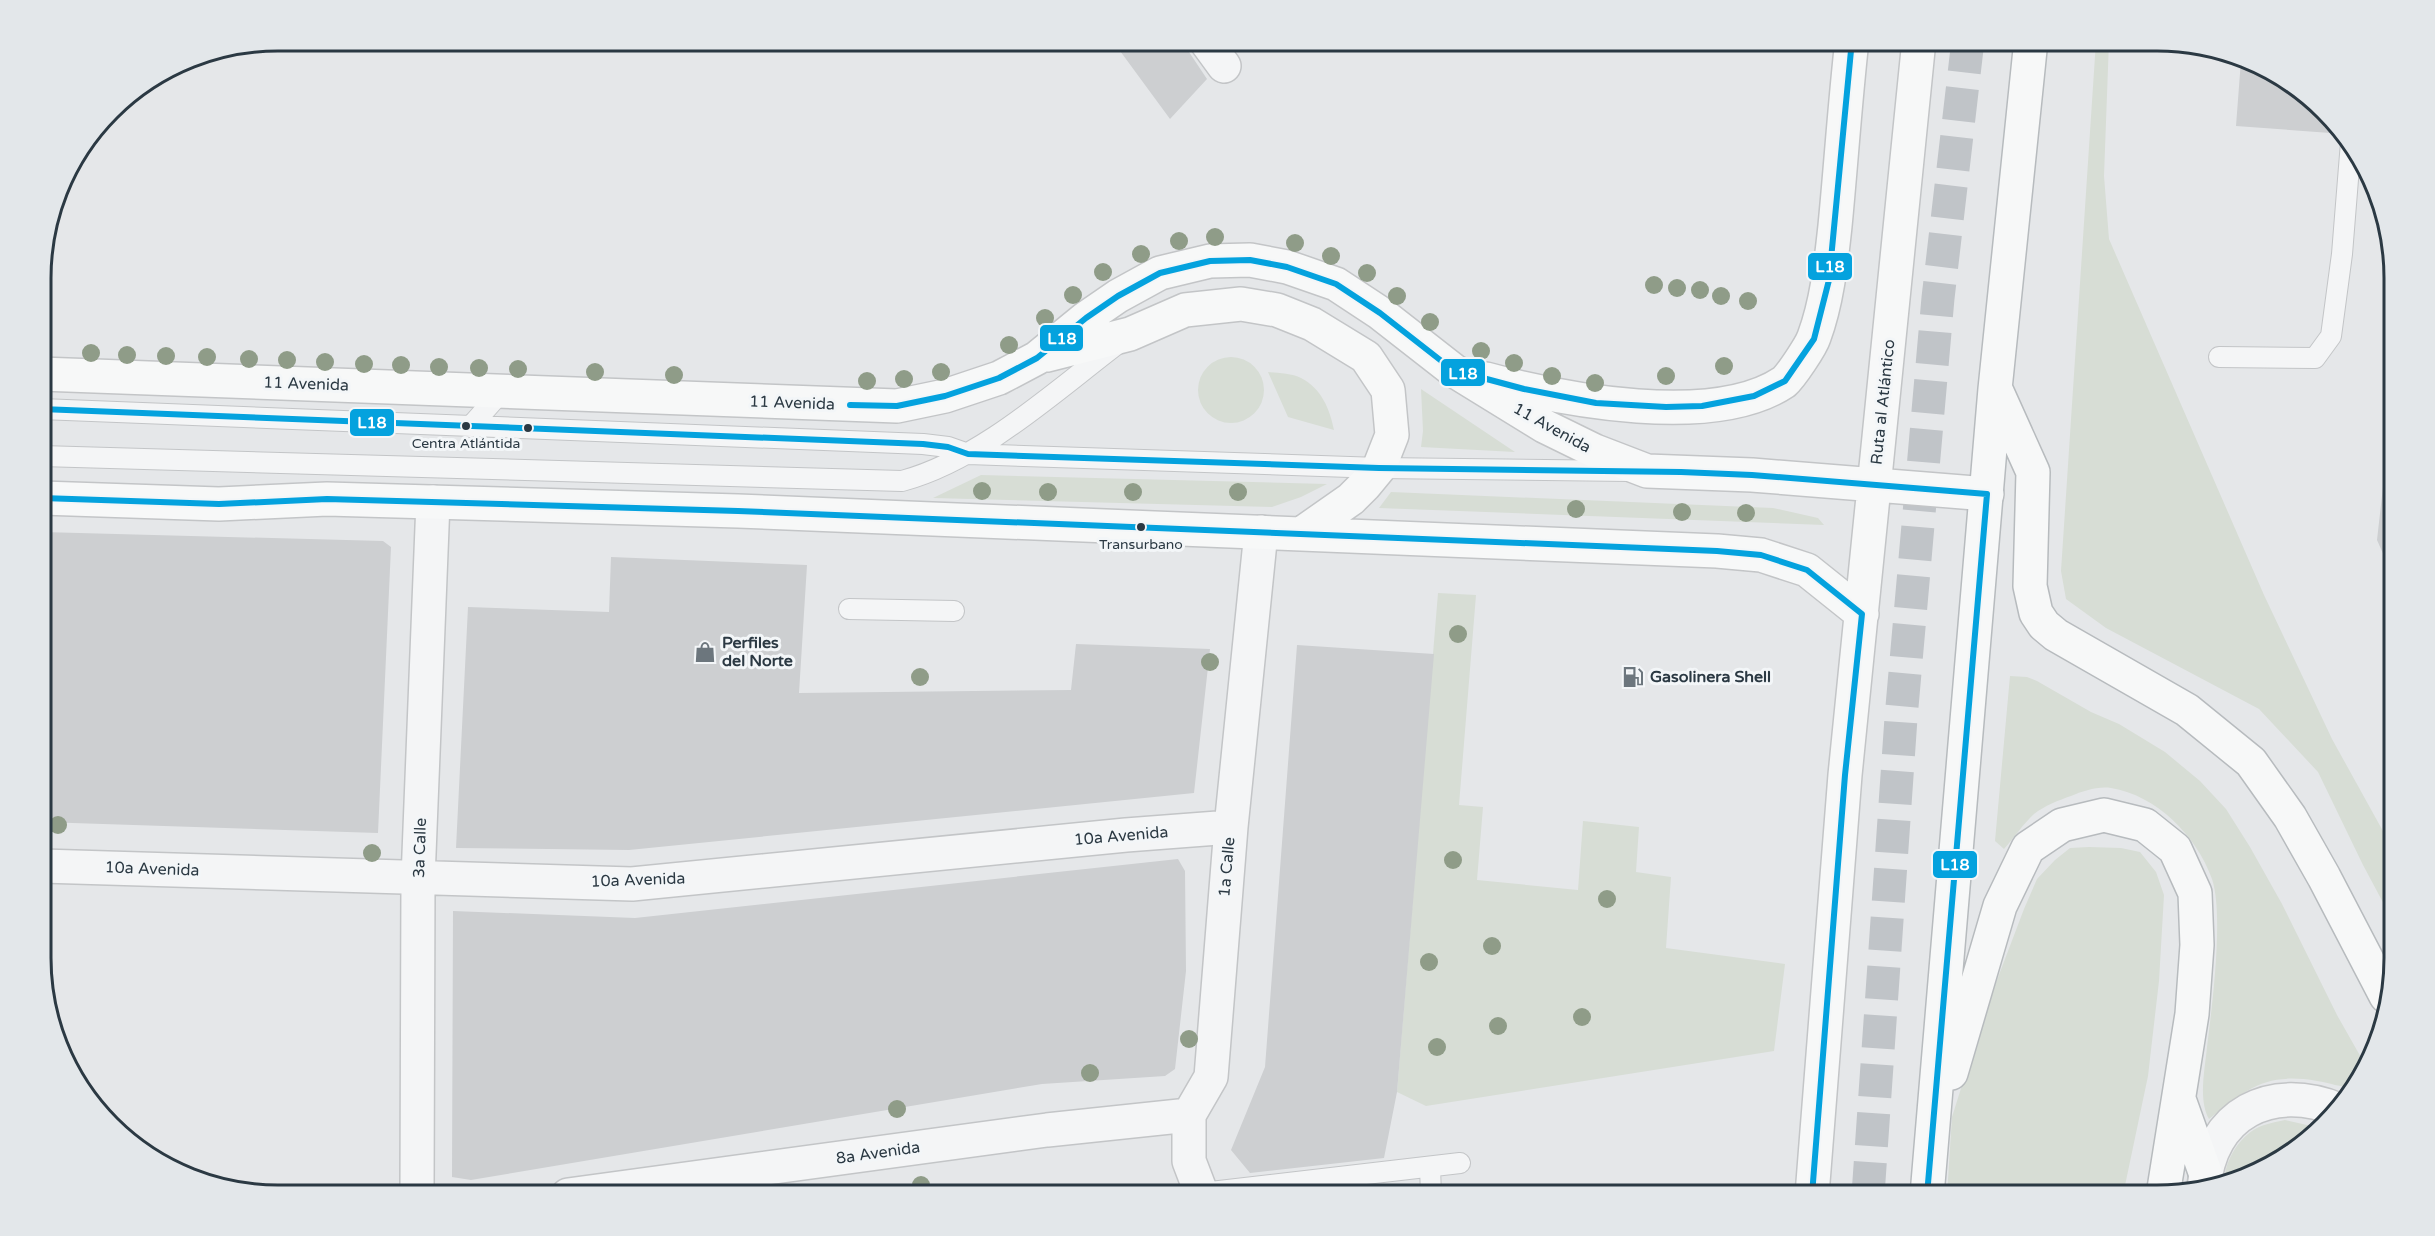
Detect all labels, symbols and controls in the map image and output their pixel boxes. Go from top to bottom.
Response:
line badge: L18 [1807,252,1853,281]
text: L18 [1815,257,1845,277]
line badge: L18 [1039,324,1084,352]
text: L18 [1047,329,1077,349]
street label: Ruta al Atlántico [1866,338,1900,466]
line badge: L18 [1440,358,1486,387]
text: L18 [1448,364,1478,384]
street label: 11 Avenida [263,373,349,395]
street label: 11 Avenida [749,392,835,414]
street label: 11 Avenida [1510,398,1594,458]
line badge: L18 [349,408,395,437]
text: L18 [357,413,387,433]
marker: Centra Atlántida [460,420,472,432]
unlabelled marker [522,422,534,434]
place label: Centra Atlántida [412,435,520,452]
marker: Transurbano [1135,521,1147,533]
place label: Transurbano [1099,536,1183,553]
place label: Perfiles del Norte [722,633,793,671]
shop icon: Perfiles del Norte [693,640,717,664]
fuel station icon: Gasolinera Shell [1621,665,1645,689]
place label: Gasolinera Shell [1650,667,1771,687]
street label: 3a Calle [409,817,431,879]
street label: 10a Avenida [1073,822,1169,850]
street label: 1a Calle [1214,836,1240,898]
line badge: L18 [1932,850,1978,879]
text: L18 [1940,855,1970,875]
street label: 10a Avenida [104,857,200,881]
street label: 10a Avenida [590,868,686,892]
street label: 8a Avenida [835,1137,921,1169]

